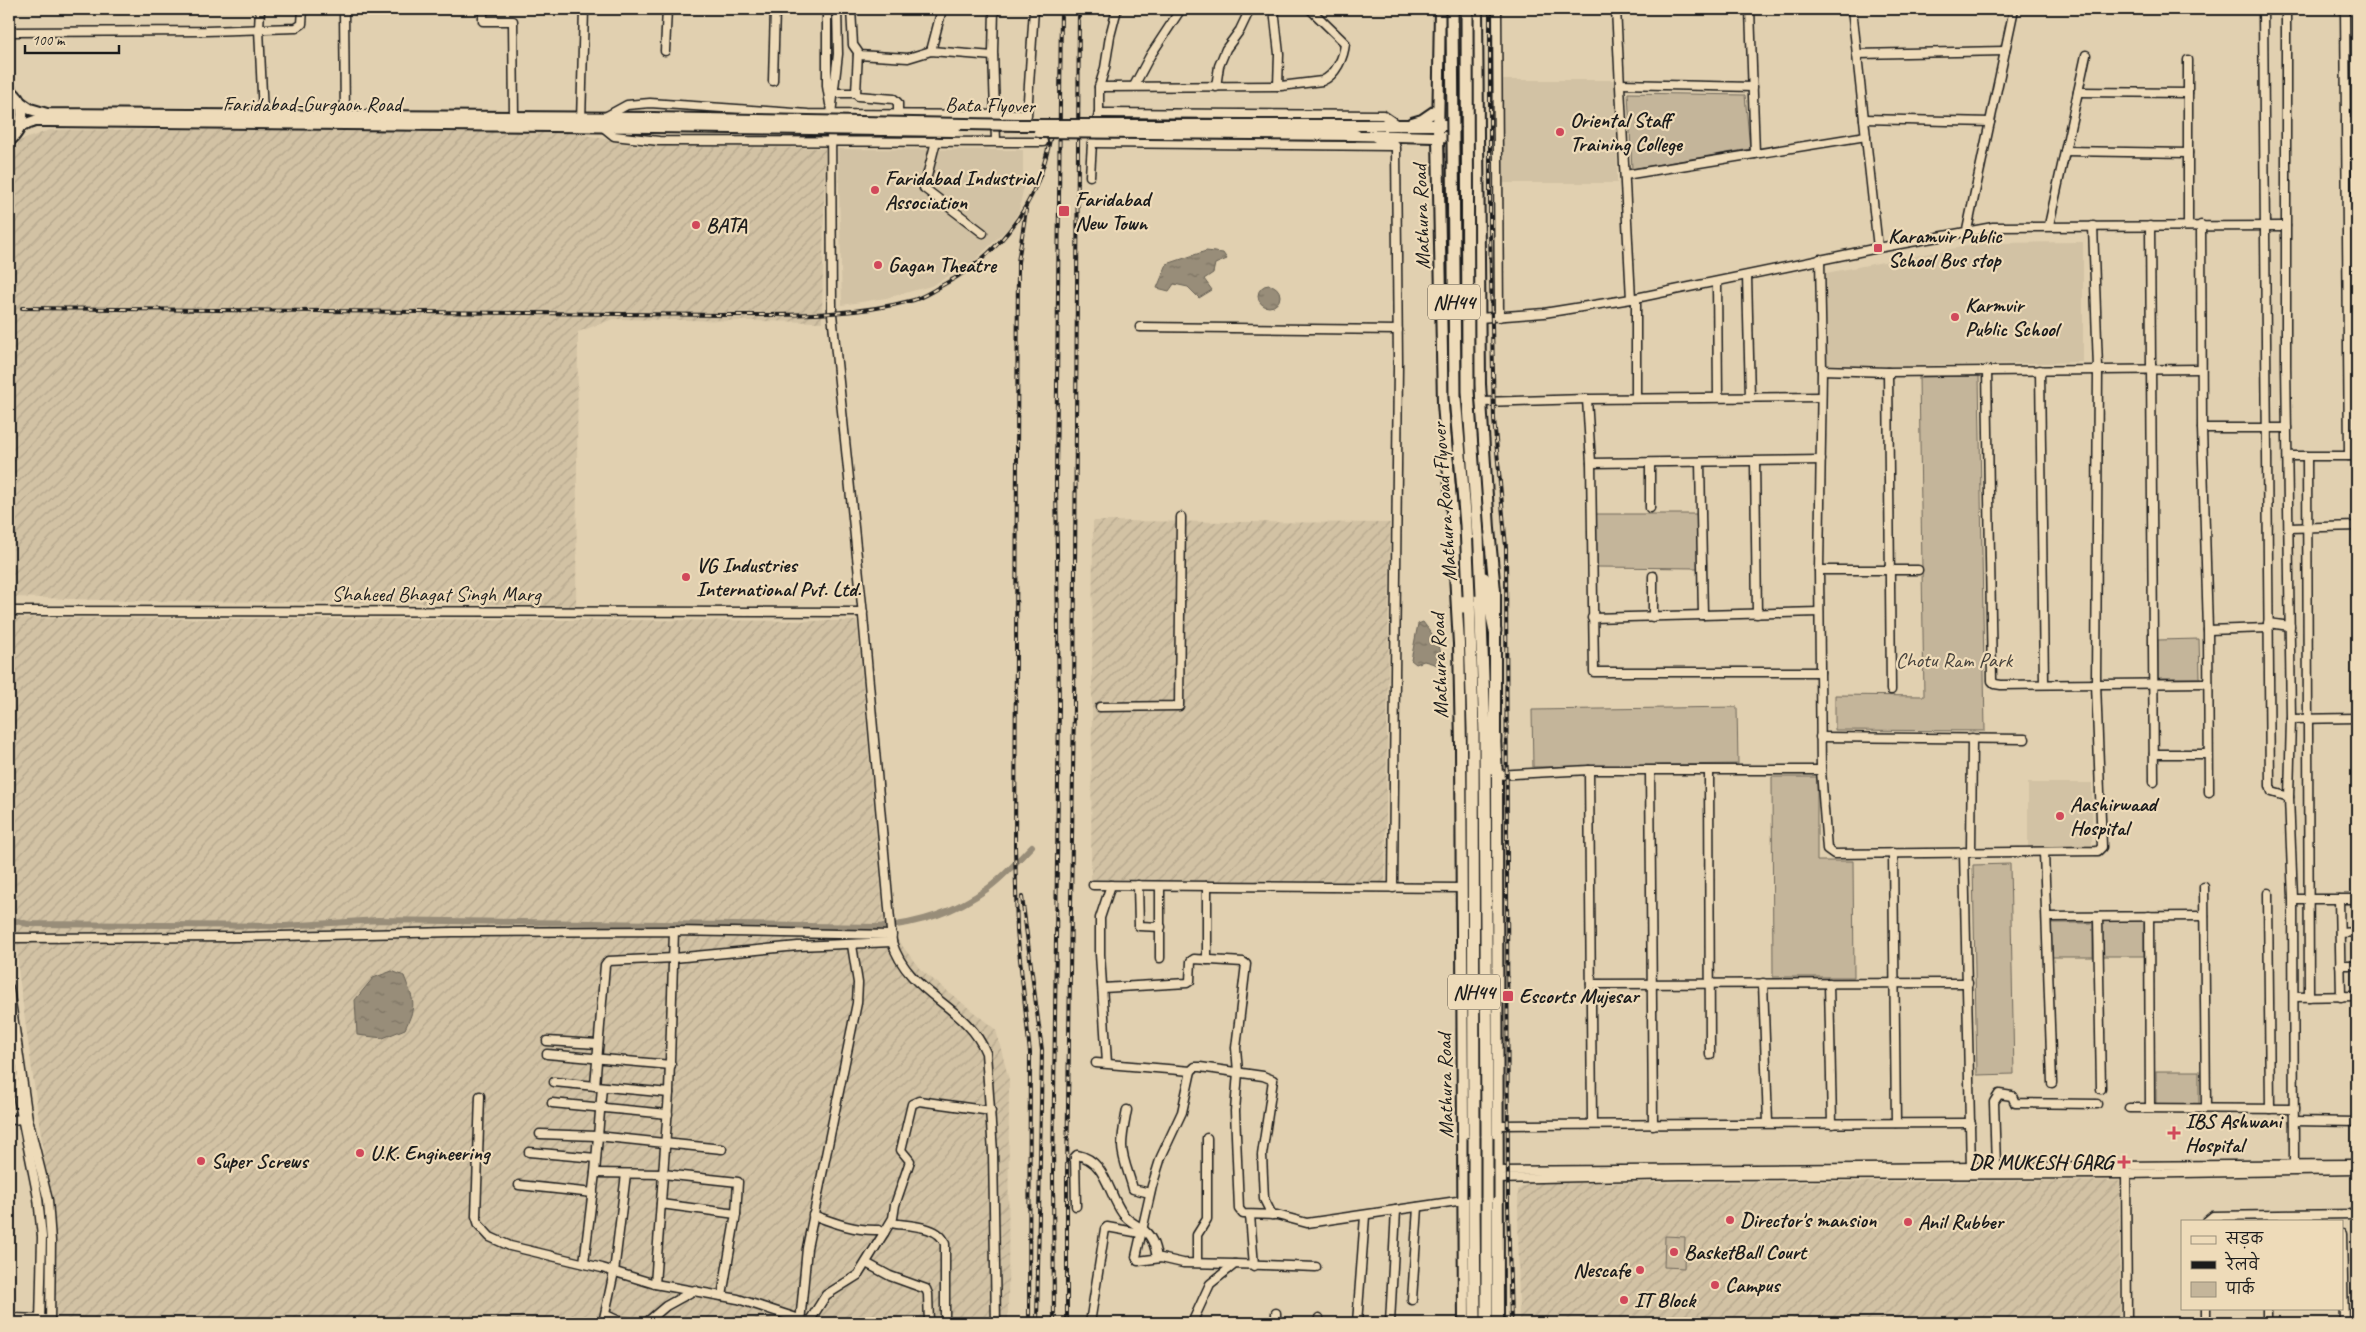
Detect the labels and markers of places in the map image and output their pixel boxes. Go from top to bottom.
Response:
place label: Oriental Staff Training College [1570,107,1684,157]
marker: Oriental Staff Training College [1554,126,1566,138]
place label: Faridabad Industrial Association [885,165,1042,215]
marker: Faridabad Industrial Association [869,184,881,196]
place label: Faridabad New Town [1075,186,1153,236]
marker: Faridabad New Town [1057,204,1071,218]
place label: BATA [706,212,748,238]
marker: BATA [690,219,702,231]
place label: Karamvir Public School Bus stop [1888,223,2003,273]
marker: Karamvir Public School Bus stop [1872,242,1884,254]
place label: Gagan Theatre [888,252,998,278]
marker: Gagan Theatre [872,259,884,271]
place label: Karmvir Public School [1965,292,2063,342]
marker: Karmvir Public School [1949,311,1961,323]
place label: VG Industries International Pvt. Ltd. [696,552,862,602]
marker: VG Industries International Pvt. Ltd. [680,571,692,583]
place label: Aashirwaad Hospital [2070,791,2160,841]
marker: Aashirwaad Hospital [2054,810,2066,822]
place label: Escorts Mujesar [1519,983,1641,1009]
marker: Escorts Mujesar [1501,989,1515,1003]
place label: IBS Ashwani Hospital [2185,1108,2284,1158]
marker: IBS Ashwani Hospital [2167,1126,2181,1140]
place label: U.K. Engineering [370,1140,492,1166]
marker: U.K. Engineering [354,1147,366,1159]
place label: Super Screws [211,1148,310,1174]
place label: DR MUKESH GARG [1969,1149,2116,1175]
marker: Super Screws [195,1155,207,1167]
marker: DR MUKESH GARG [2117,1155,2131,1169]
place label: Director's mansion [1740,1207,1877,1233]
place label: Anil Rubber [1918,1209,2006,1235]
marker: Director's mansion [1724,1214,1736,1226]
marker: Anil Rubber [1902,1216,1914,1228]
place label: BasketBall Court [1684,1239,1808,1265]
marker: BasketBall Court [1668,1246,1680,1258]
place label: Nescafe [1573,1257,1632,1283]
marker: Nescafe [1634,1264,1646,1276]
place label: Campus [1725,1272,1782,1298]
marker: Campus [1709,1279,1721,1291]
place label: IT Block [1634,1287,1697,1313]
marker: IT Block [1618,1294,1630,1306]

